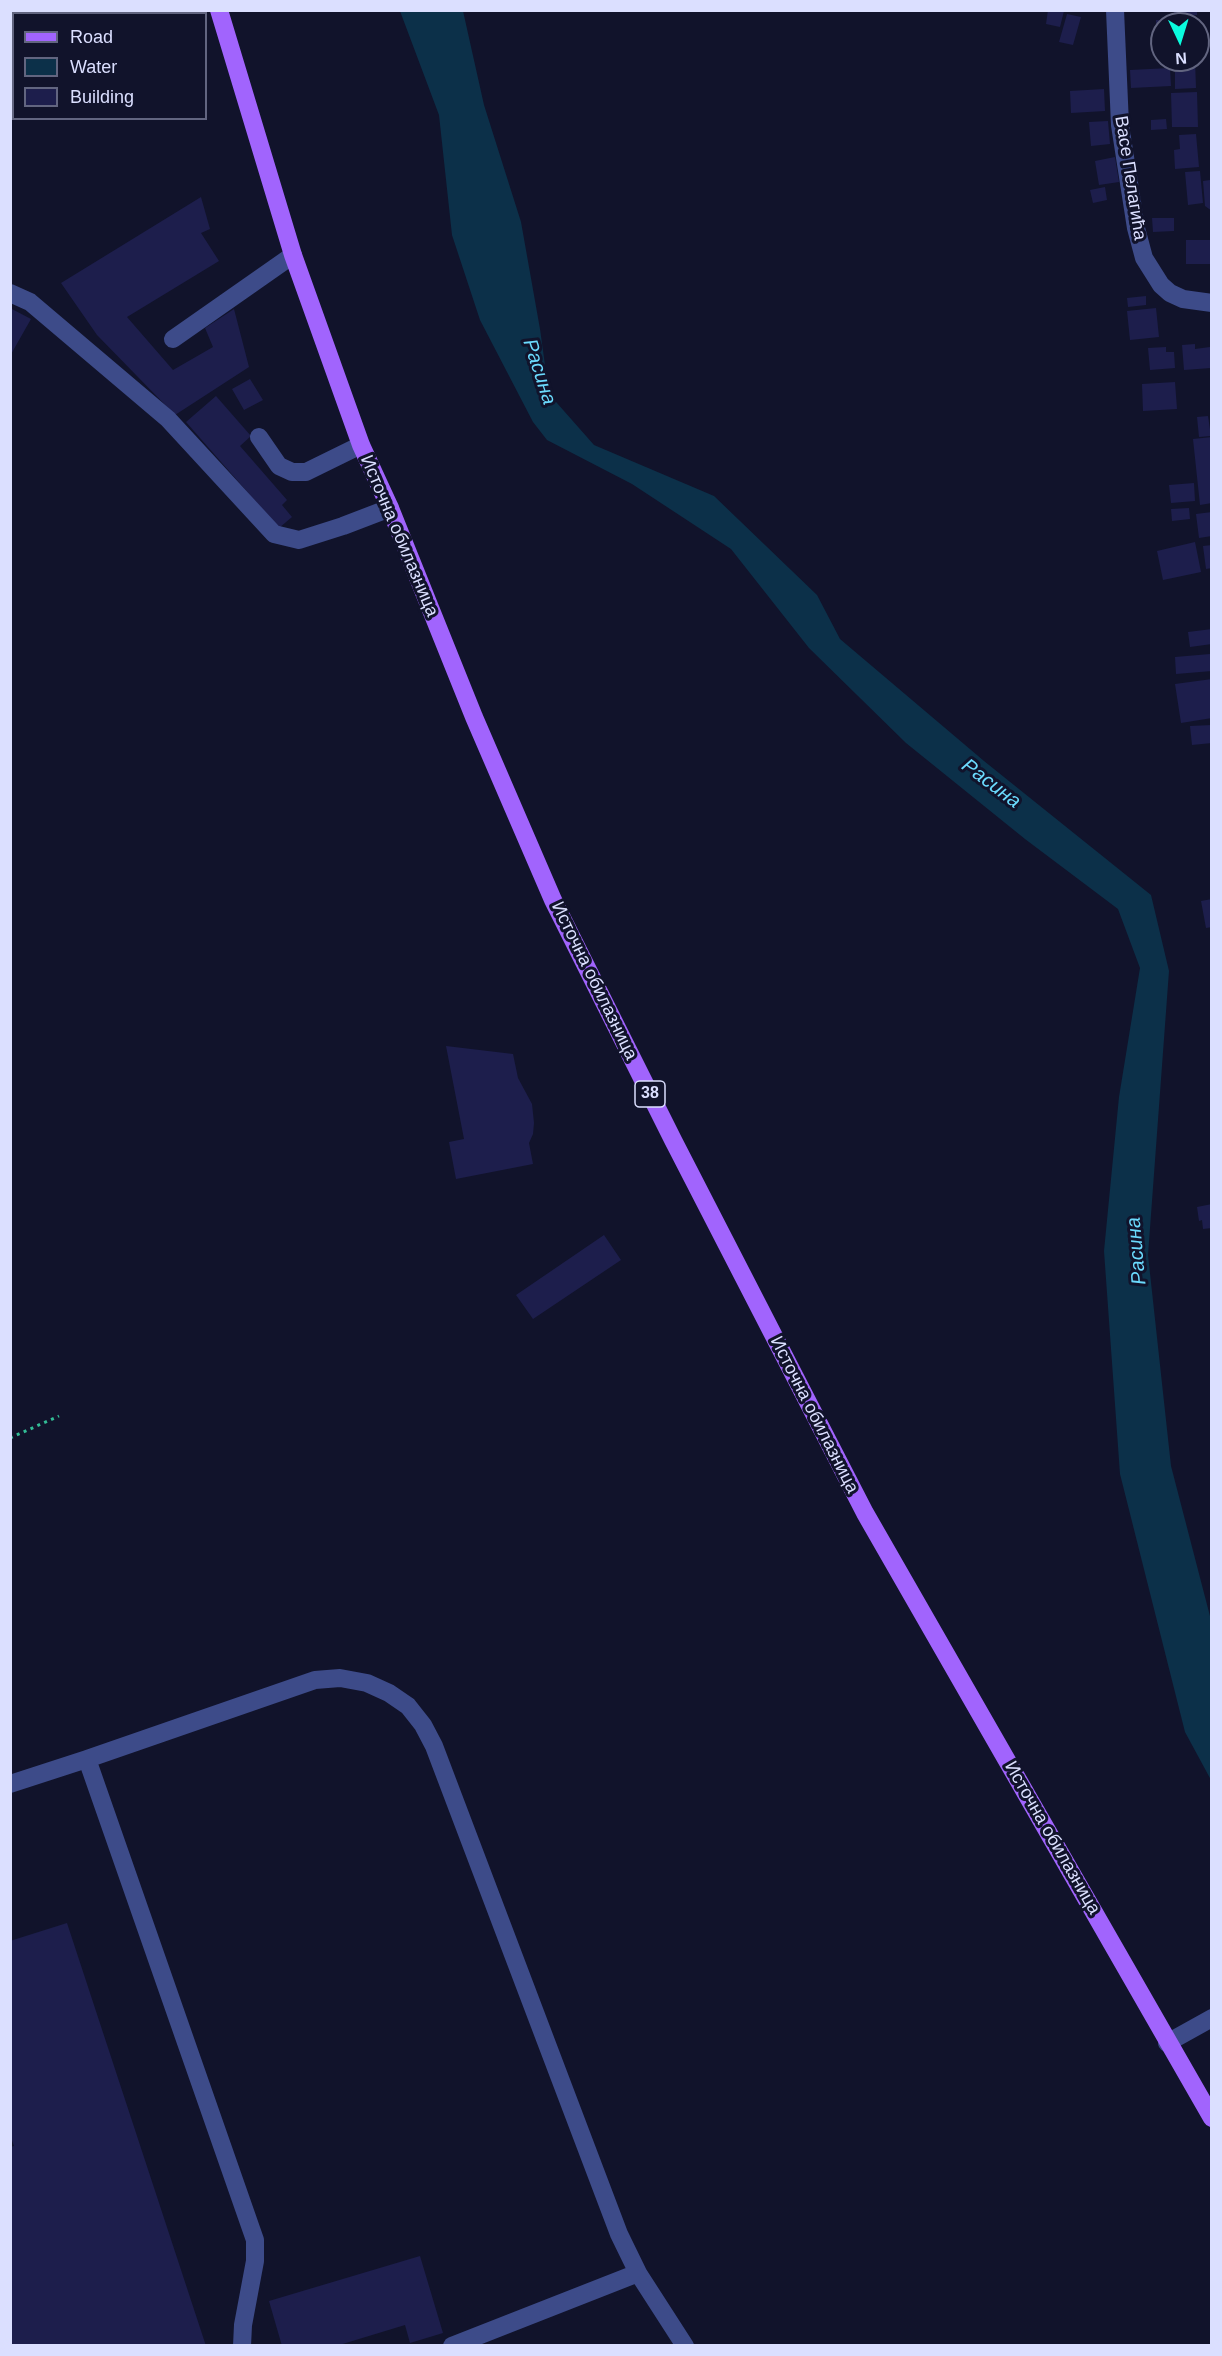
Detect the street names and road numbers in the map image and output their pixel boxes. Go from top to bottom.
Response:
street label: Васе Пелагића [1110,114,1150,242]
street label: Источна обилазница [355,452,443,620]
street label: Источна обилазница [546,898,642,1064]
road number: 38 [635,1081,665,1107]
street label: Источна обилазница [765,1333,863,1497]
street label: Источна обилазница [999,1758,1105,1918]

